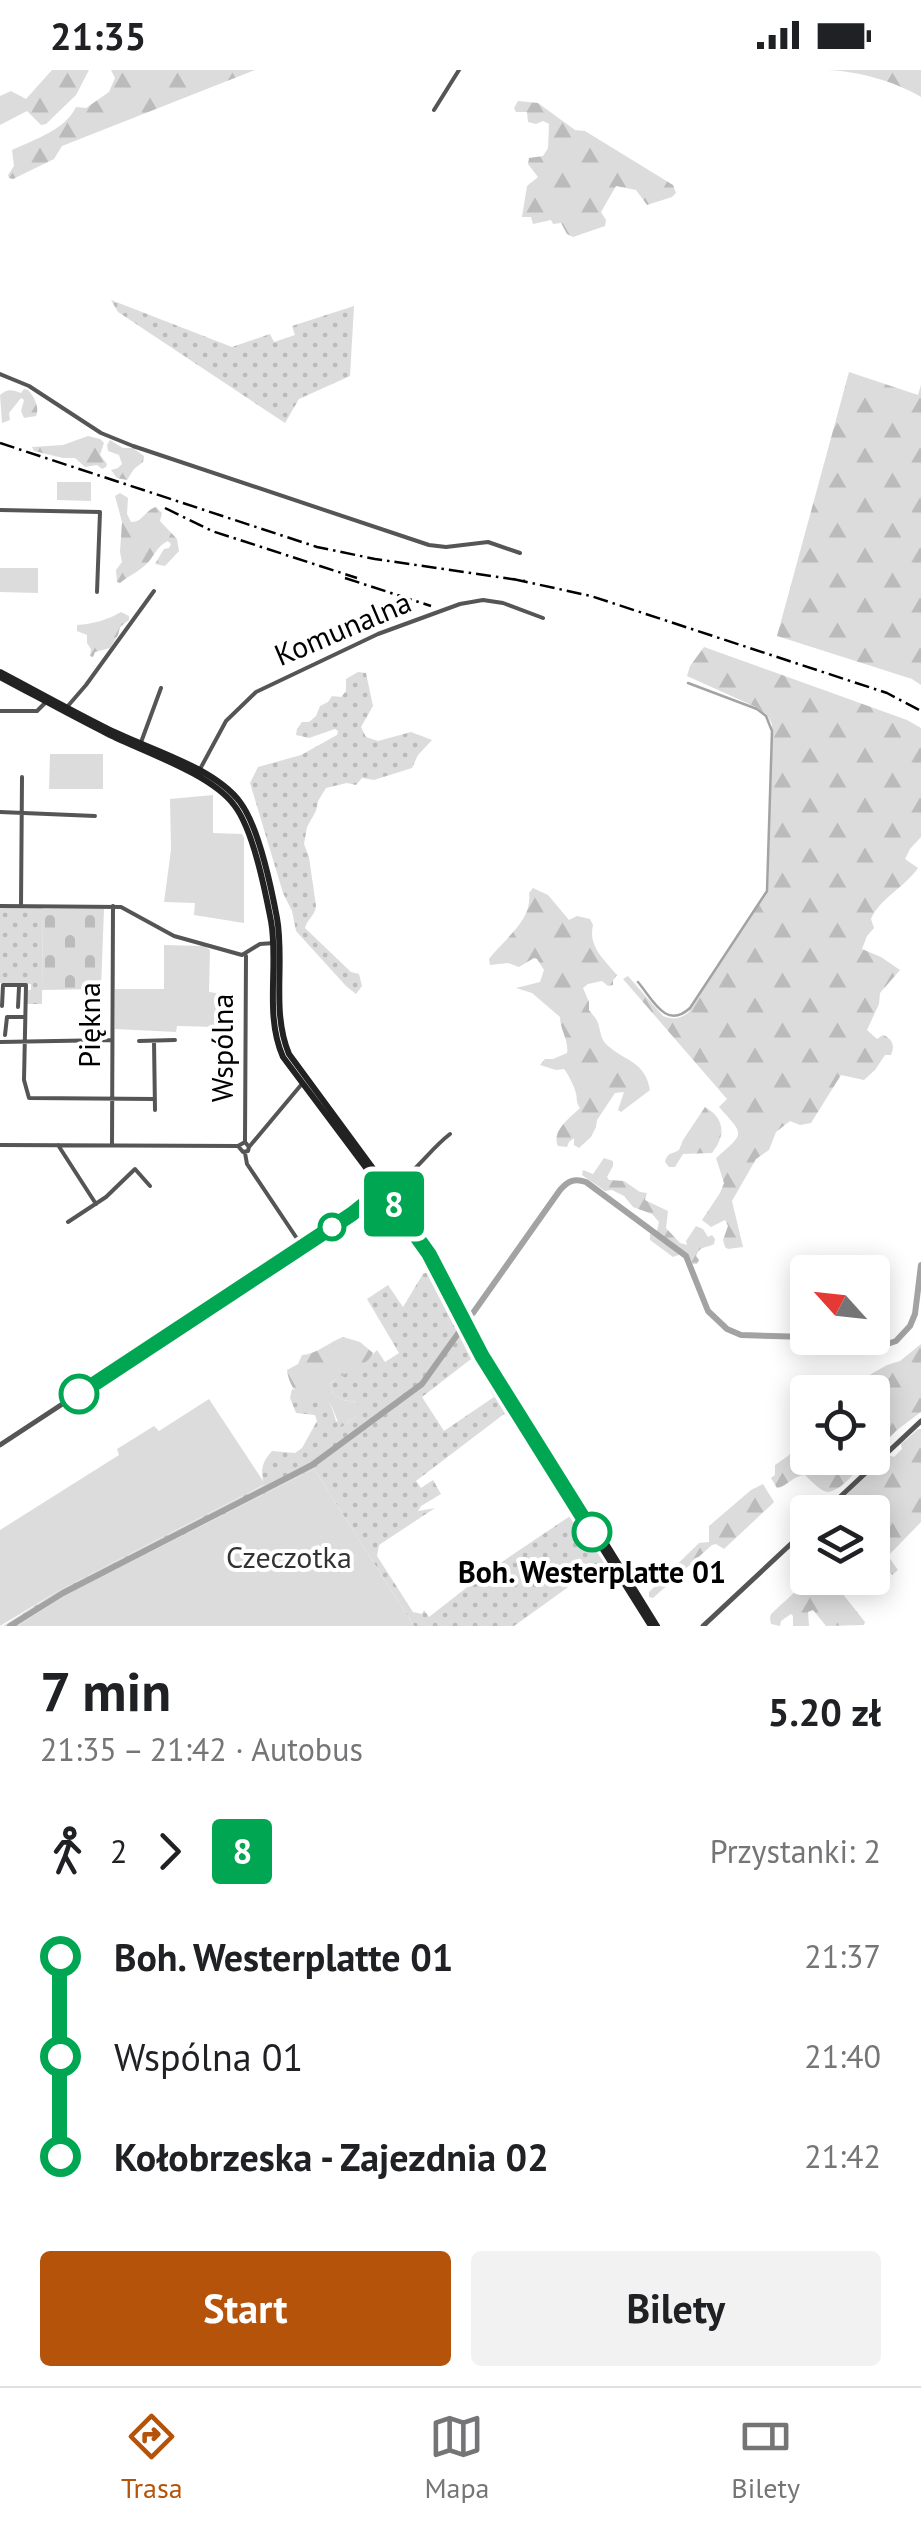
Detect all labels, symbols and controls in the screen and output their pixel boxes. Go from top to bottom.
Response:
text: 21:35 [50,11,146,60]
street label: Komunalna [268,581,417,674]
street label: Piękna [69,982,108,1068]
street label: Wspólna [202,994,241,1102]
line badge: 8 [362,1172,426,1236]
text: 8 [384,1181,404,1227]
unlabelled marker [319,1214,345,1240]
north arrow [790,1255,890,1355]
map controls [790,1255,890,1595]
unlabelled marker [60,1375,98,1413]
button: locate [790,1375,890,1475]
button: layers [790,1495,890,1595]
marker: Boh. Westerplatte 01 [573,1513,611,1551]
park label: Czeczotka [226,1537,352,1576]
place label: Boh. Westerplatte 01 [458,1552,726,1591]
text: 7 min [40,1655,171,1726]
text: 5.20 zł [768,1687,881,1736]
text: 21:35 – 21:42 · Autobus [40,1728,363,1770]
icon: walk [40,1824,95,1879]
icon: forward [142,1824,197,1879]
text: 8 [232,1828,252,1874]
text: 2 [110,1830,127,1872]
text: Przystanki: 2 [710,1830,881,1872]
text: Boh. Westerplatte 01 [114,1932,453,1981]
text: 21:37 [804,1935,881,1977]
text: Wspólna 01 [114,2032,303,2081]
text: 21:40 [804,2035,881,2077]
text: Kołobrzeska - Zajezdnia 02 [114,2132,549,2181]
text: 21:42 [804,2135,881,2177]
button: Start [40,2251,451,2366]
button: Bilety [471,2251,881,2366]
tab: Trasa [121,2409,183,2506]
tab: Mapa [424,2409,489,2506]
tab: Bilety [731,2409,800,2506]

